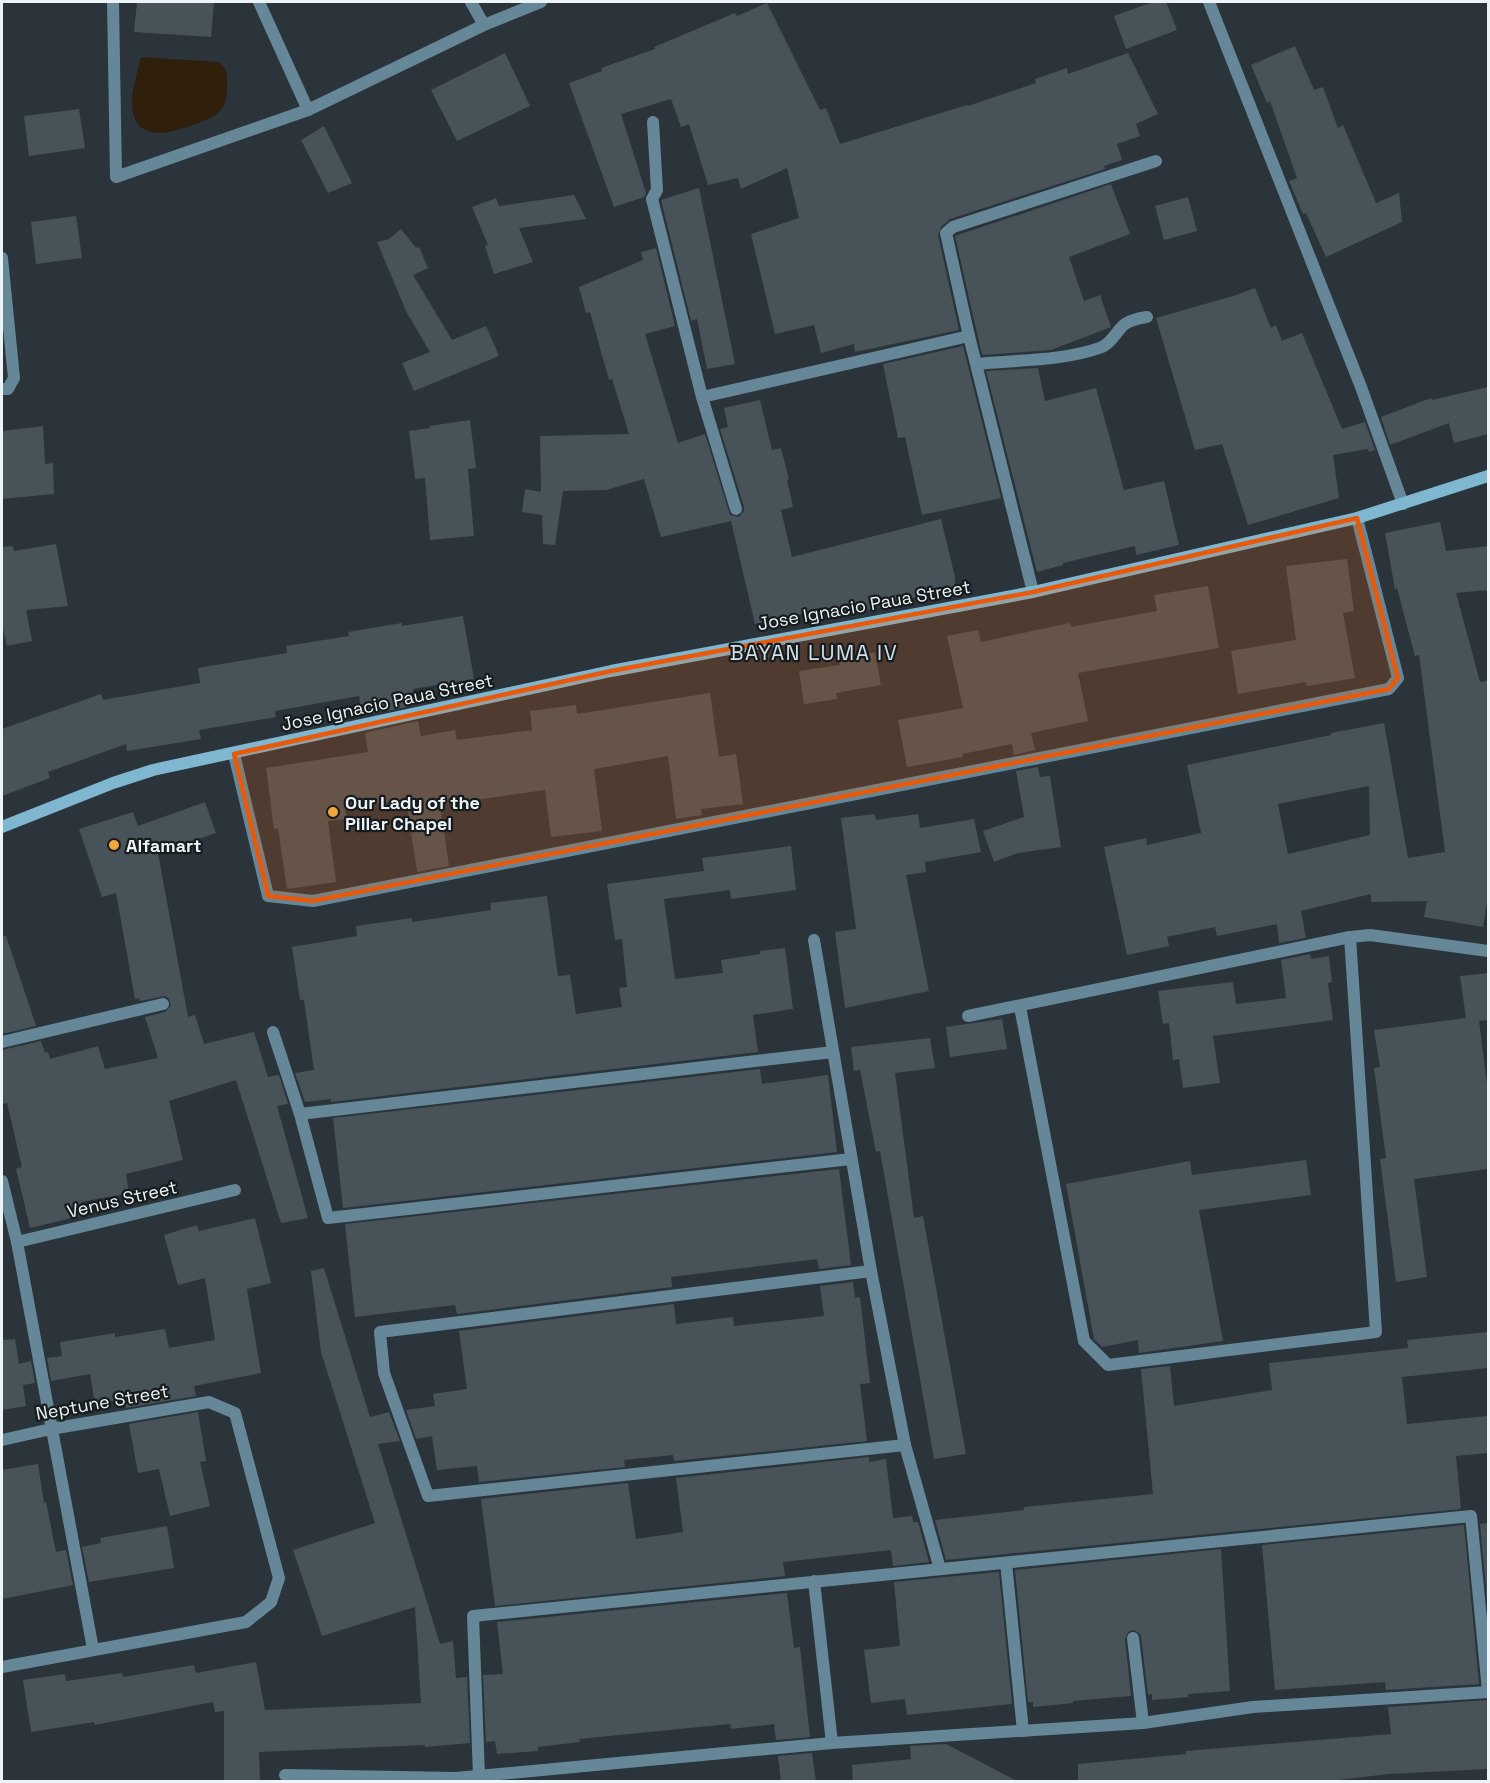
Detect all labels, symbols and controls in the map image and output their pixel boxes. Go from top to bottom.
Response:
street label: Jose Ignacio Paua Street [756,575,972,635]
district label: BAYAN LUMA IV [730,639,898,666]
street label: Jose Ignacio Paua Street [279,668,495,736]
place label: Our Lady of the Pillar Chapel [345,791,480,835]
marker: Our Lady of the Pillar Chapel [326,805,340,819]
place label: Alfamart [126,834,201,857]
marker: Alfamart [107,838,121,852]
street label: Venus Street [65,1175,179,1223]
street label: Neptune Street [34,1379,170,1425]

